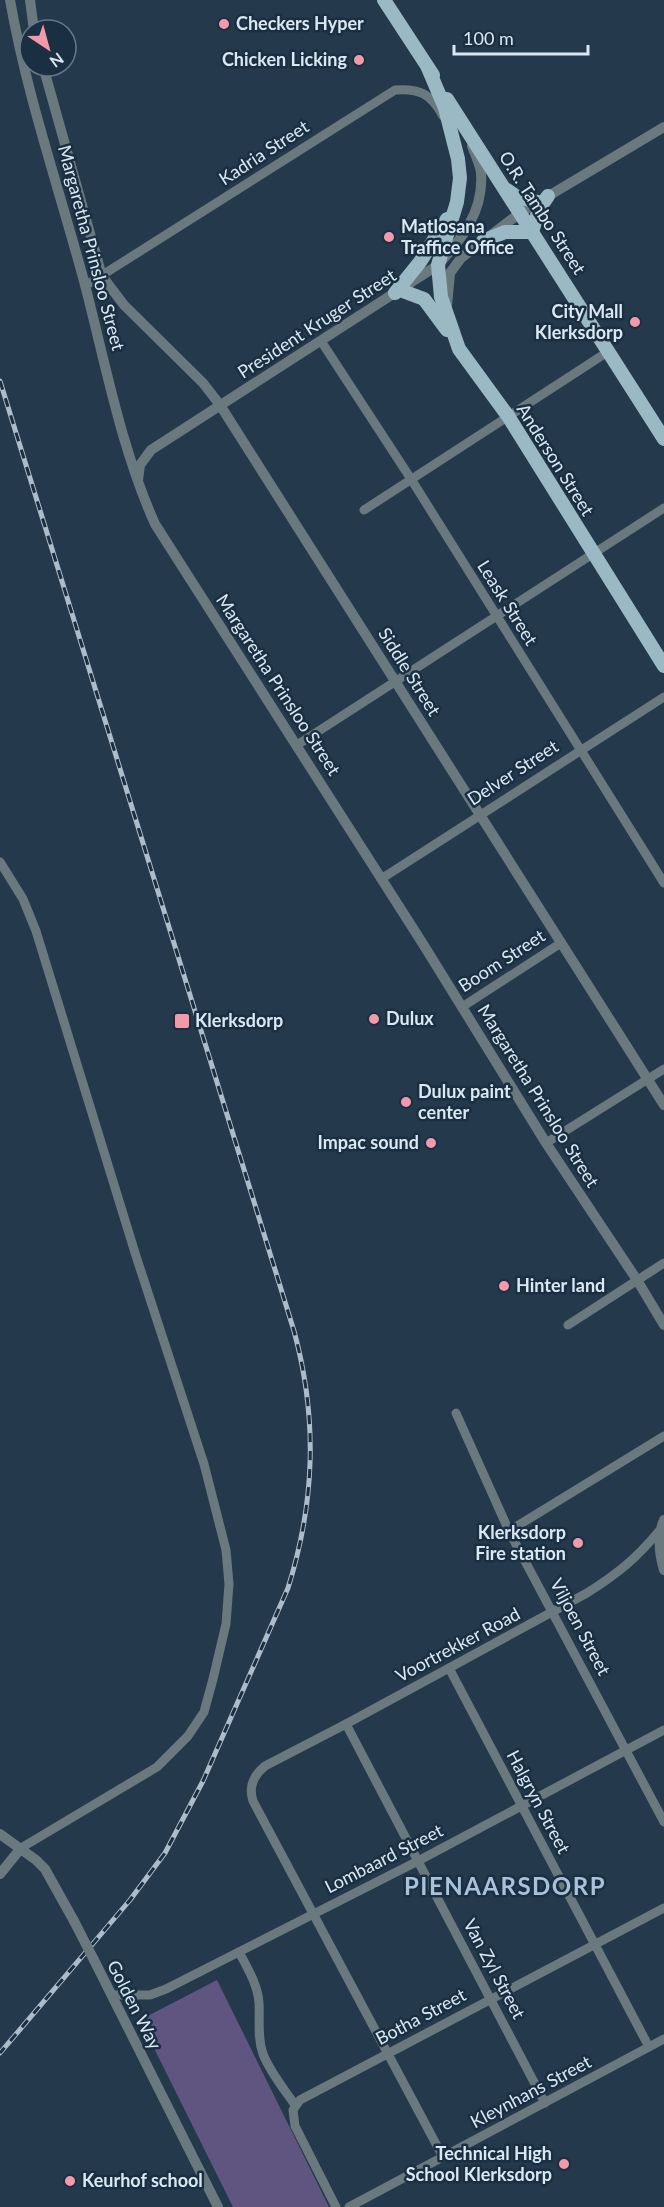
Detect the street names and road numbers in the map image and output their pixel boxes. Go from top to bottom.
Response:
street label: Kadria Street [214,115,313,189]
street label: Margaretha Prinsloo Street [54,143,130,353]
street label: O.R. Tambo Street [495,147,591,279]
street label: President Kruger Street [233,263,400,383]
street label: Anderson Street [513,399,599,520]
street label: Leask Street [473,556,543,649]
street label: Margaretha Prinsloo Street [212,590,346,780]
street label: Siddle Street [374,623,446,720]
street label: Delver Street [463,734,563,810]
street label: Boom Street [454,924,549,996]
street label: Margaretha Prinsloo Street [473,1000,605,1192]
street label: Viljoen Street [546,1574,616,1679]
street label: Voortrekker Road [391,1602,524,1686]
street label: Halgryn Street [502,1746,576,1857]
street label: Lombaard Street [321,1819,447,1897]
street label: Van Zyl Street [459,1915,531,2023]
street label: Golden Way [103,1956,167,2053]
street label: Botha Street [372,1983,470,2049]
street label: Kleynhans Street [466,2050,595,2132]

